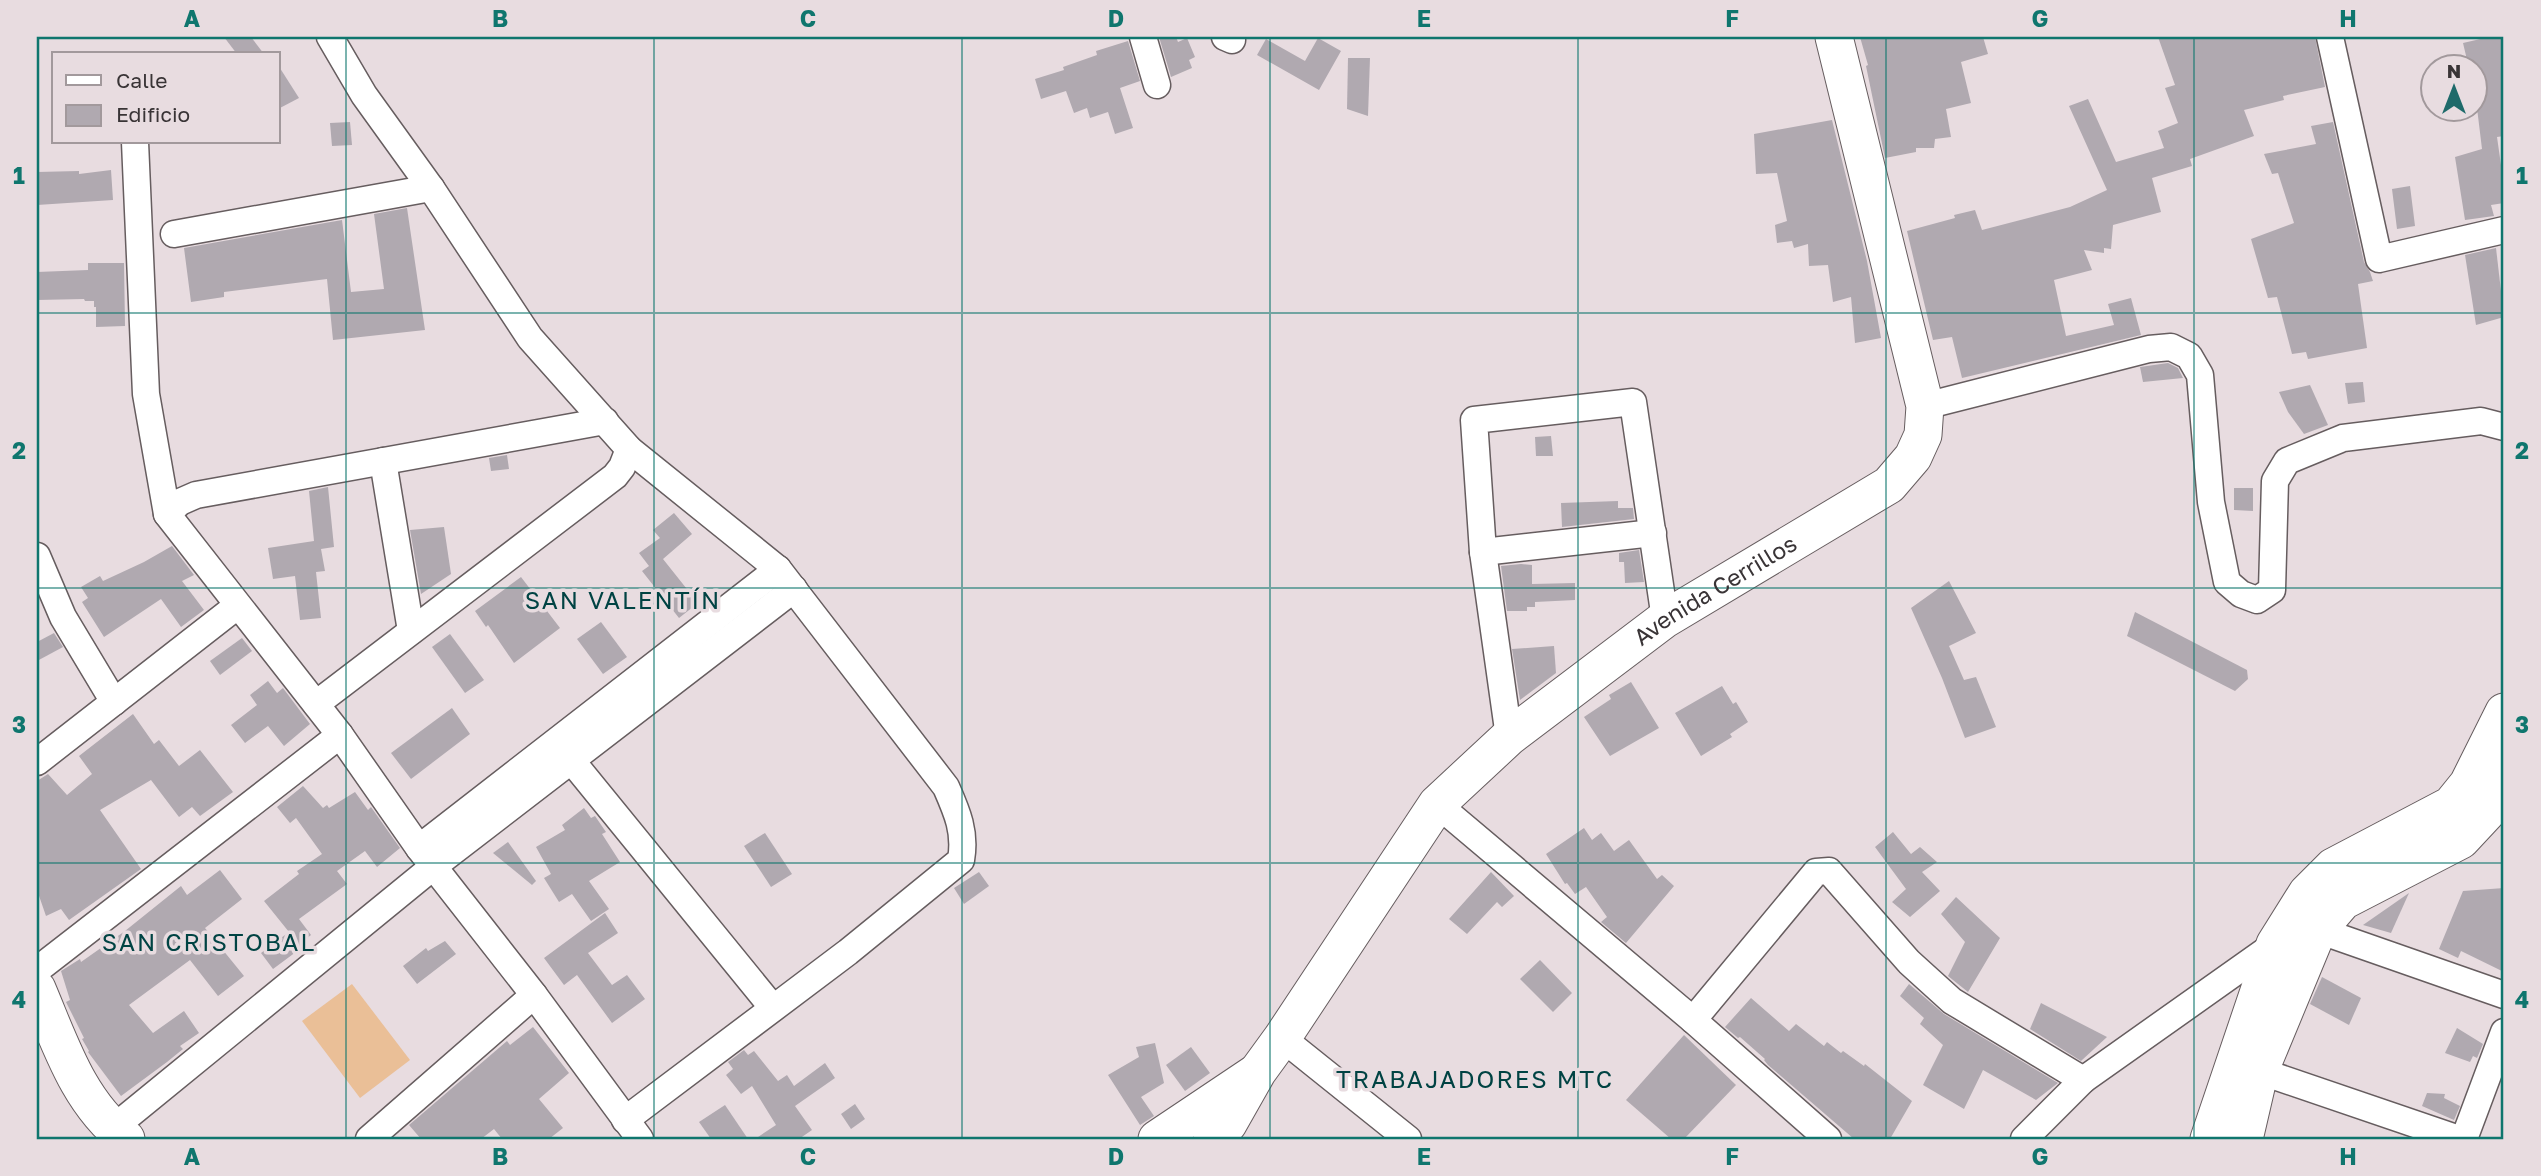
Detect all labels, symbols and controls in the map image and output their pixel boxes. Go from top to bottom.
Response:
text: A [184,4,201,32]
text: B [492,4,508,32]
text: C [800,4,816,32]
text: D [1108,4,1124,32]
text: E [1417,4,1431,32]
text: F [1725,4,1739,32]
text: G [2032,4,2048,32]
text: H [2339,4,2357,32]
legend [52,52,280,144]
north arrow [2418,52,2488,122]
text: N [2447,59,2461,82]
text: Calle [116,67,168,93]
text: Edificio [116,101,190,127]
text: 1 [13,161,25,189]
text: 1 [2516,161,2528,189]
text: 2 [12,436,26,464]
text: 2 [2515,436,2529,464]
street label: Avenida Cerrillos [1628,529,1801,651]
district label: SAN VALENTÍN [525,585,721,614]
text: 3 [12,710,26,738]
text: 3 [2515,710,2529,738]
district label: SAN CRISTOBAL [102,927,316,956]
text: 4 [12,985,26,1013]
text: 4 [2515,985,2529,1013]
district label: TRABAJADORES MTC [1336,1064,1614,1093]
text: A [184,1142,201,1170]
text: B [492,1142,508,1170]
text: C [800,1142,816,1170]
text: D [1108,1142,1124,1170]
text: E [1417,1142,1431,1170]
text: F [1725,1142,1739,1170]
text: G [2032,1142,2048,1170]
text: H [2339,1142,2357,1170]

